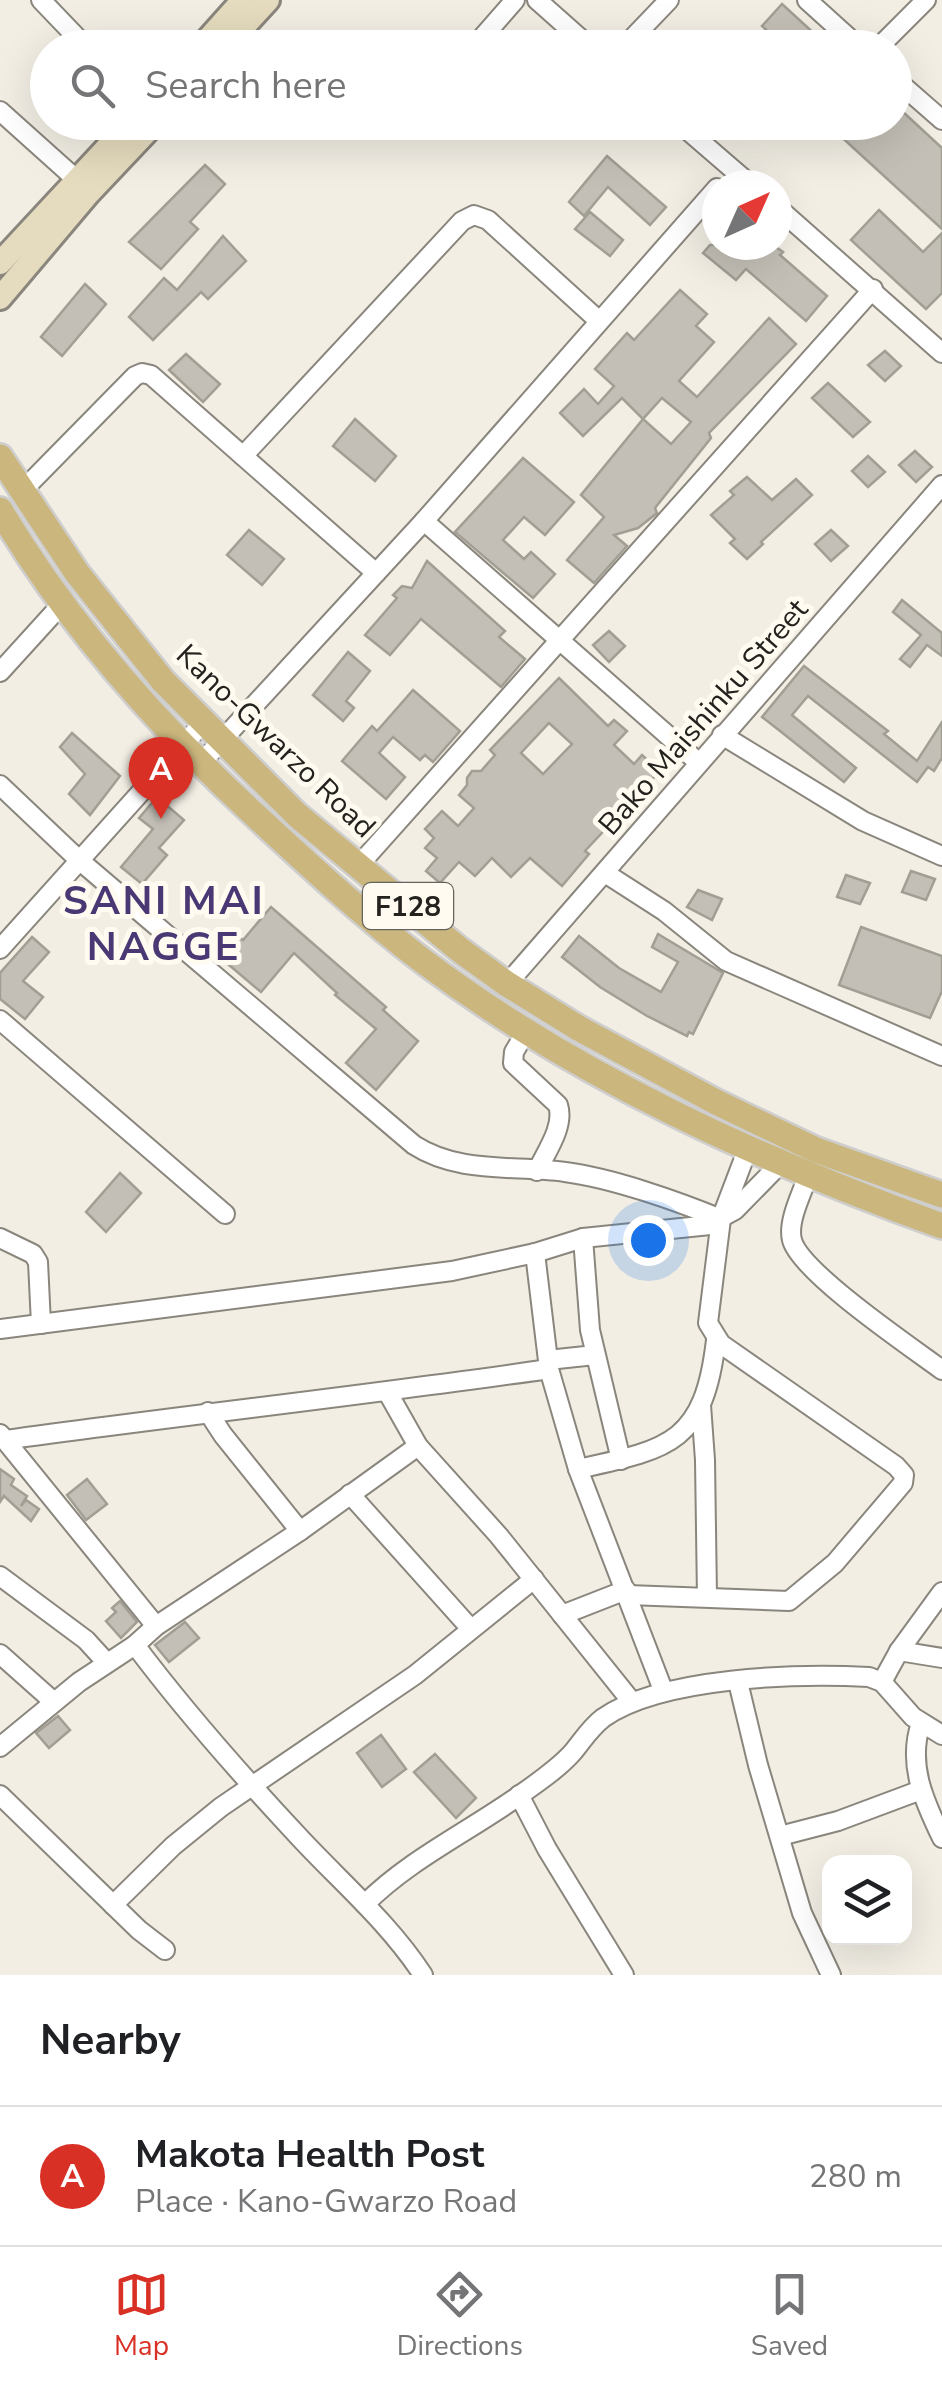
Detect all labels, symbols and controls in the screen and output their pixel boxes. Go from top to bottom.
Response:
search box [30,30,912,140]
icon: search [65,58,120,113]
text: Search here [145,60,346,111]
north arrow [702,170,792,260]
street label: Bako Maishinku Street [589,590,818,844]
street label: Kano-Gwarzo Road [167,635,384,847]
pin: A [128,736,194,819]
district label: SANI MAI NAGGE [63,874,265,974]
road number: F128 [363,883,453,929]
your location [623,1215,674,1266]
map controls [822,1855,912,1945]
button: layers [822,1855,912,1945]
text: Nearby [40,2012,181,2069]
text: Makota Health Post [135,2129,484,2180]
text: A [61,2155,84,2198]
text: 280 m [809,2155,902,2198]
text: Place · Kano-Gwarzo Road [135,2180,517,2223]
tab: Map [114,2267,169,2365]
tab: Directions [397,2267,523,2365]
tab: Saved [751,2267,828,2365]

